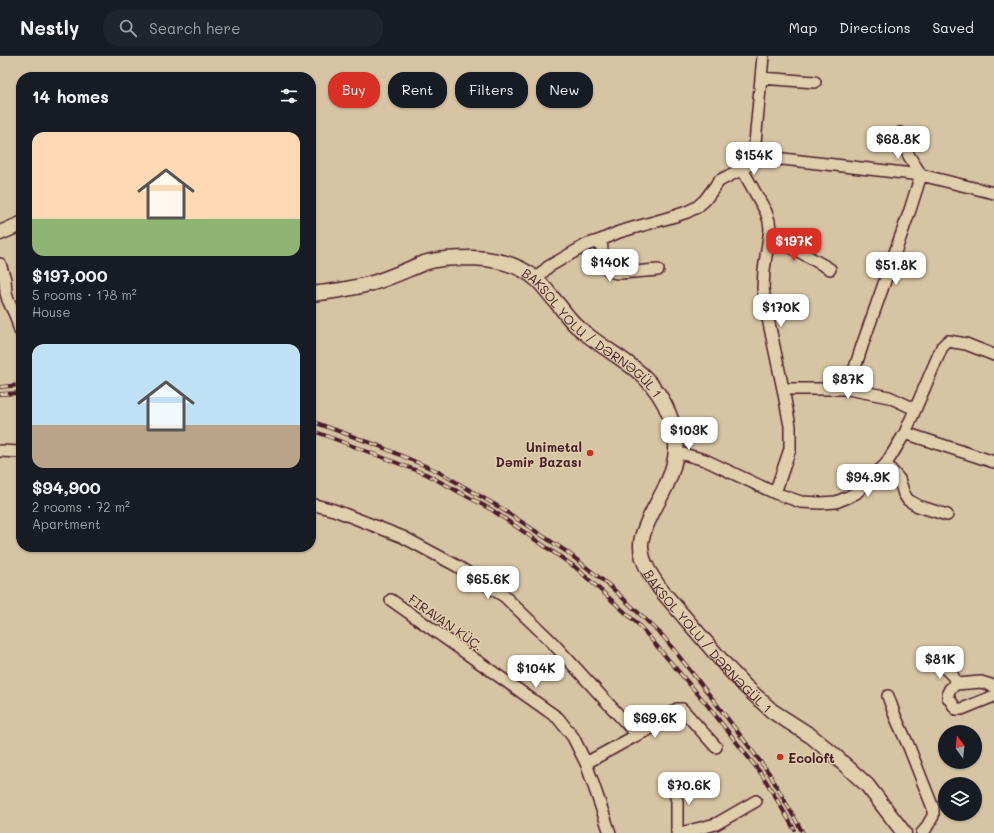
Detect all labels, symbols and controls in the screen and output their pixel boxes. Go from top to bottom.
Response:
search box [103,10,383,46]
text: Nestly [20,15,79,40]
icon: search [117,17,139,39]
text: Search here [149,18,240,38]
text: Map [789,18,817,37]
text: Directions [839,18,910,37]
text: Saved [932,18,974,37]
chip: Buy [328,72,380,108]
chip: Rent [388,72,447,108]
chip: Filters [455,72,528,108]
chip: New [536,72,593,108]
text: 14 homes [32,85,109,107]
icon: filters [278,85,300,107]
pin: $68.8K [865,126,931,160]
text: $68.8K [876,130,920,147]
pin: $154K [726,142,782,176]
text: $154K [735,146,773,163]
icon: home [130,158,202,230]
pin: $197K [766,228,822,262]
text: $197K [775,232,813,249]
pin: $140K [582,249,638,283]
pin: $51.8K [863,252,929,286]
text: $140K [591,253,629,270]
text: $51.8K [875,256,917,273]
street label: BAKSOL YOLU / DƏRNƏGÜL 1 [519,263,667,400]
text: $197,000 [32,264,108,286]
text: 5 rooms · 178 m² [32,286,137,303]
pin: $170K [753,294,809,328]
text: $170K [762,298,800,315]
text: House [32,303,70,320]
pin: $87K [824,366,872,400]
icon: home [130,370,202,442]
text: $87K [832,370,864,387]
pin: $103K [661,417,717,451]
text: $103K [670,421,708,438]
place label: Unimetal Dəmir Bazası [496,438,582,470]
marker: Unimetal Dəmir Bazası [585,448,595,458]
pin: $94.9K [835,464,901,498]
text: $94.9K [846,468,890,485]
text: $94,900 [32,476,101,498]
text: 2 rooms · 72 m² [32,498,130,515]
text: Apartment [32,515,101,532]
pin: $65.6K [455,566,521,600]
street label: BAKSOL YOLU / DƏRNƏGÜL 1 [641,566,776,716]
text: $65.6K [466,570,510,587]
street label: FIRAVAN KÜÇ. [405,590,487,654]
pin: $81K [916,646,964,680]
text: $81K [925,650,955,667]
pin: $104K [508,655,564,689]
text: $104K [517,659,555,676]
pin: $69.6K [622,705,688,739]
text: $69.6K [633,709,677,726]
north arrow [938,725,982,769]
map controls [938,725,982,821]
place label: Ecoloft [788,749,835,766]
marker: Ecoloft [775,752,785,762]
pin: $70.6K [656,772,722,806]
text: $70.6K [667,776,711,793]
button: layers [938,777,982,821]

